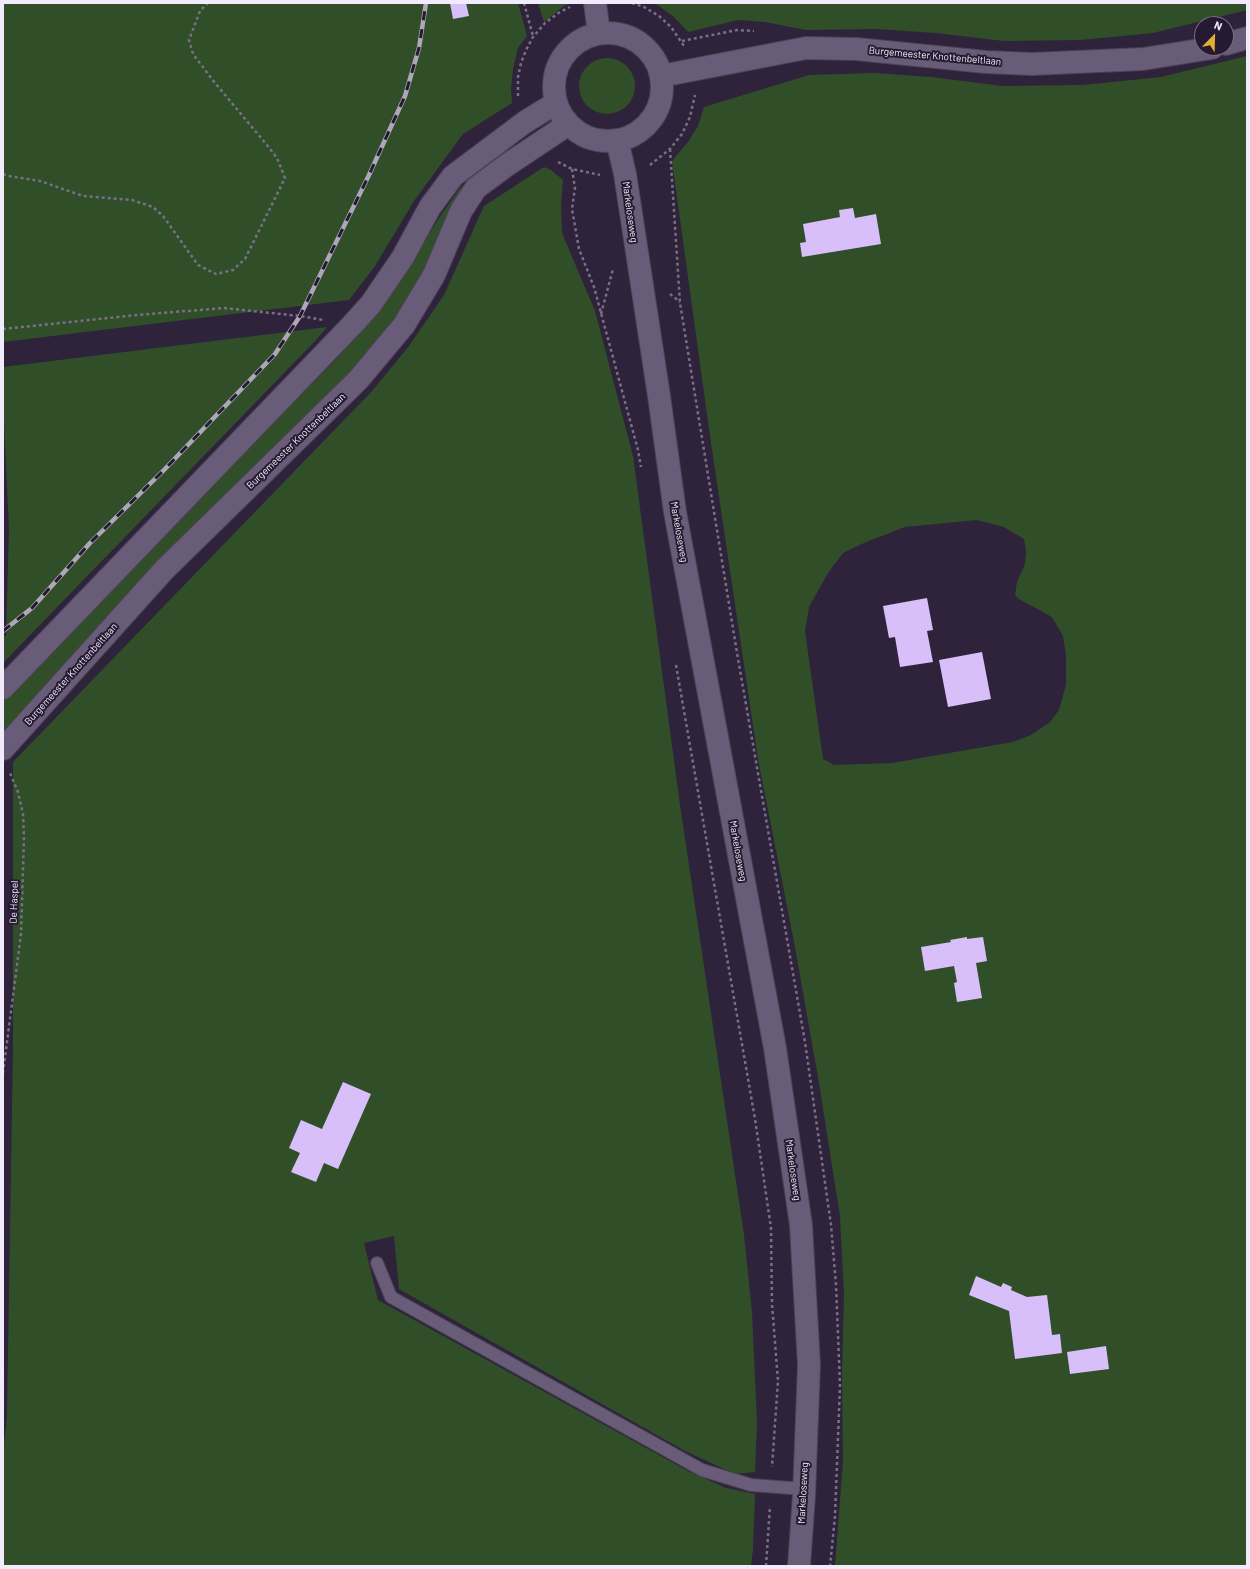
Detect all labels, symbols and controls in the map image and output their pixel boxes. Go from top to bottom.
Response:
north arrow [1194,16,1234,56]
text: N [1213,18,1224,33]
street label: Burgemeester Knottenbeltlaan [868,44,1002,68]
street label: Markeloseweg [620,181,640,243]
street label: Burgemeester Knottenbeltlaan [244,391,348,491]
street label: Markeloseweg [668,501,690,563]
street label: Burgemeester Knottenbeltlaan [22,621,120,727]
street label: Markeloseweg [727,820,749,882]
street label: De Haspel [7,880,21,924]
street label: Markeloseweg [783,1139,803,1201]
street label: Markeloseweg [795,1462,811,1524]

